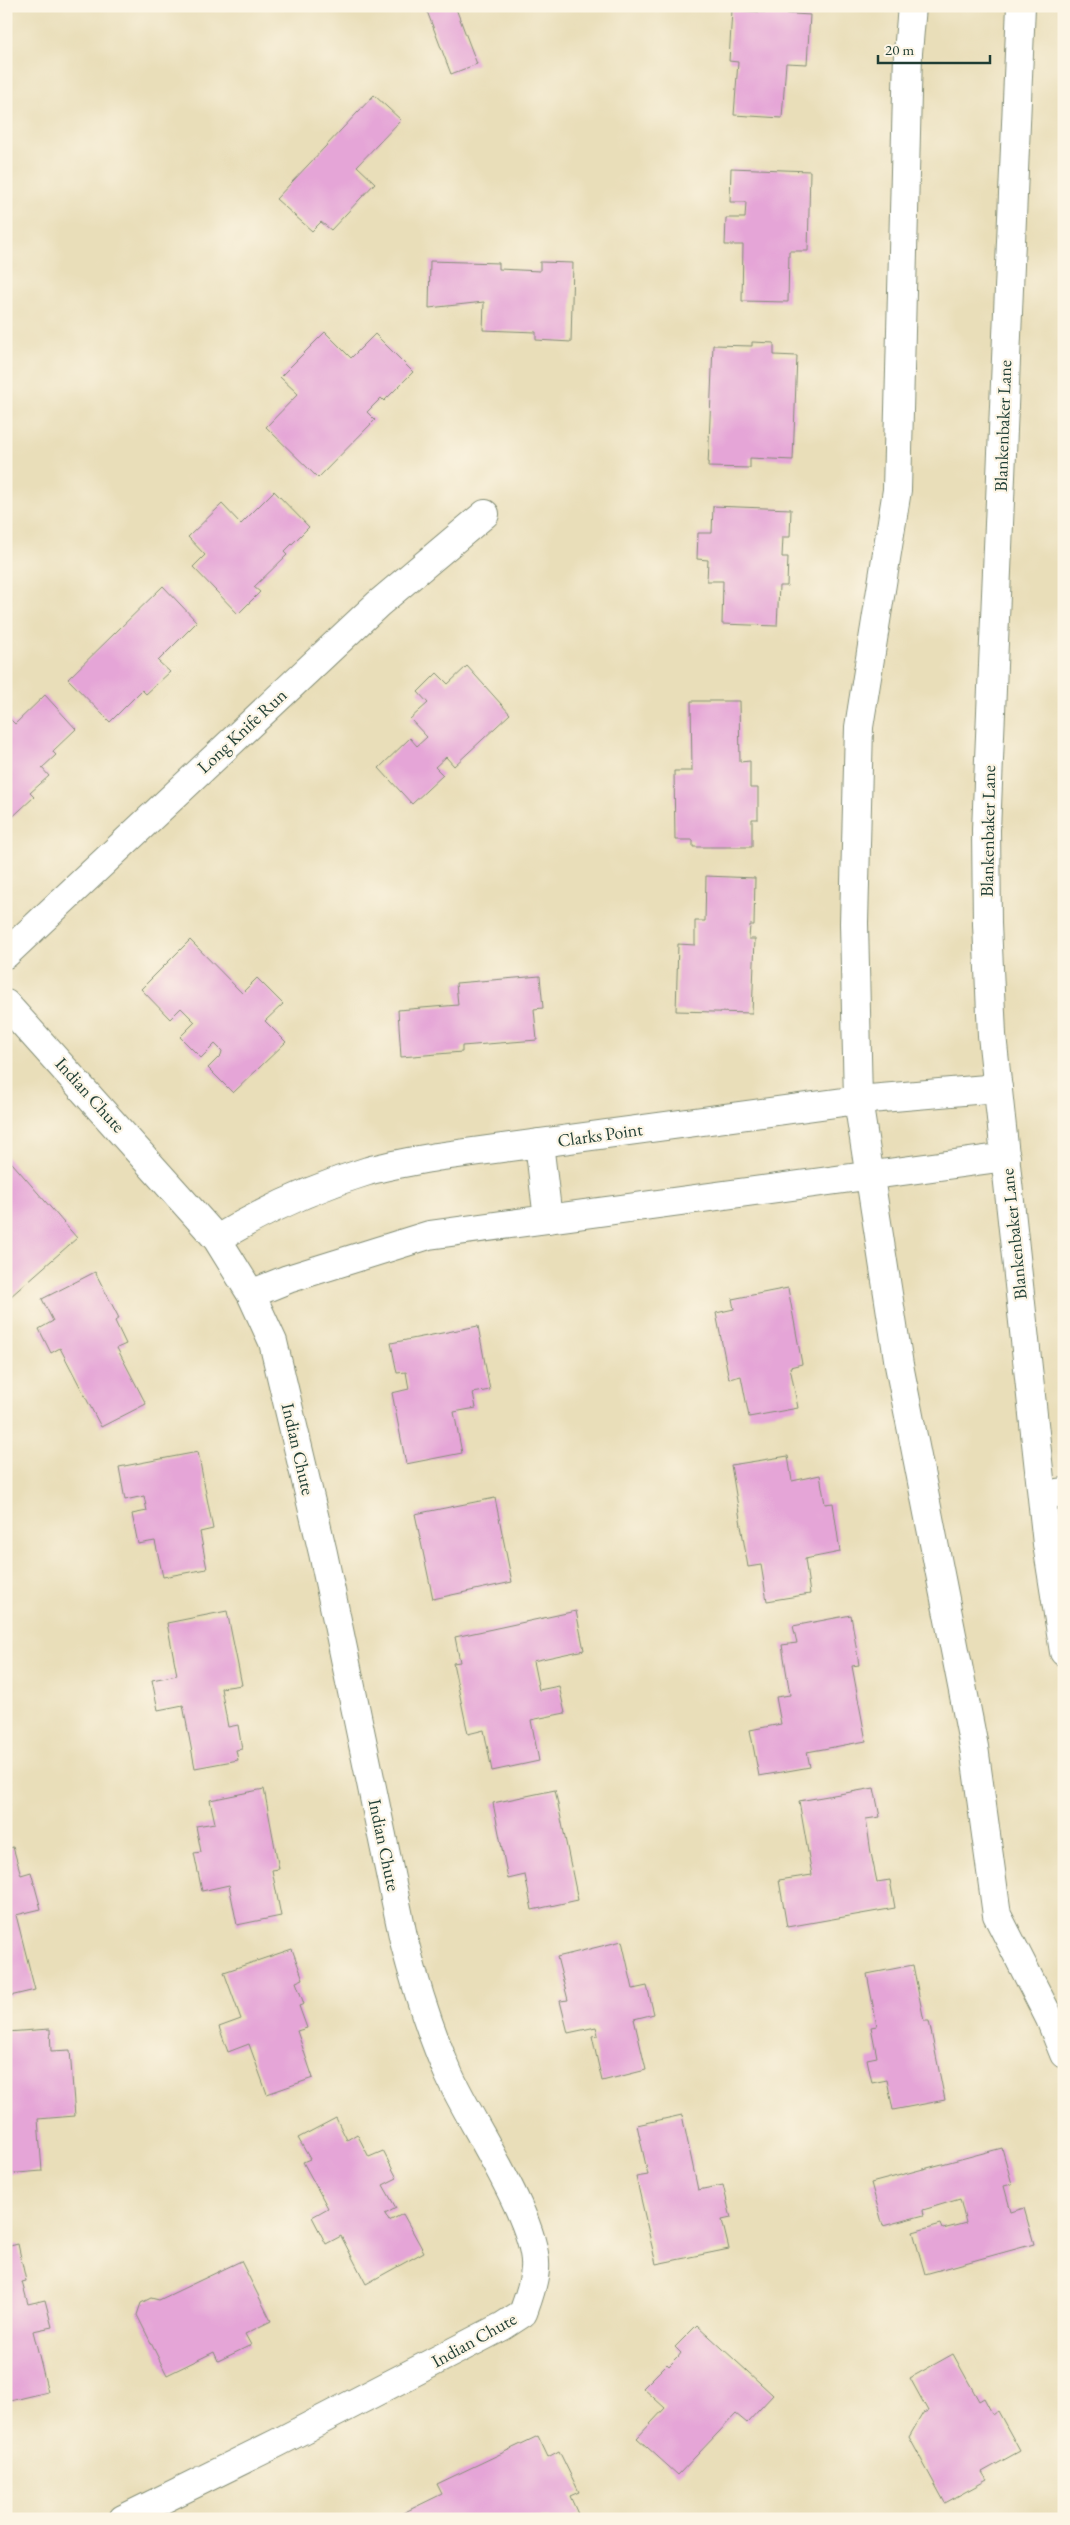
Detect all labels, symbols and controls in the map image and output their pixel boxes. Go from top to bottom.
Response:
scale bar [878,32,990,64]
text: 20 m [885,40,914,59]
street label: Blankenbaker Lane [989,360,1016,492]
street label: Long Knife Run [192,683,292,778]
street label: Blankenbaker Lane [975,765,1000,897]
street label: Indian Chute [50,1052,130,1137]
street label: Clarks Point [556,1117,644,1152]
street label: Blankenbaker Lane [995,1167,1032,1301]
street label: Indian Chute [277,1401,320,1497]
street label: Indian Chute [364,1797,405,1893]
street label: Indian Chute [427,2307,520,2372]

